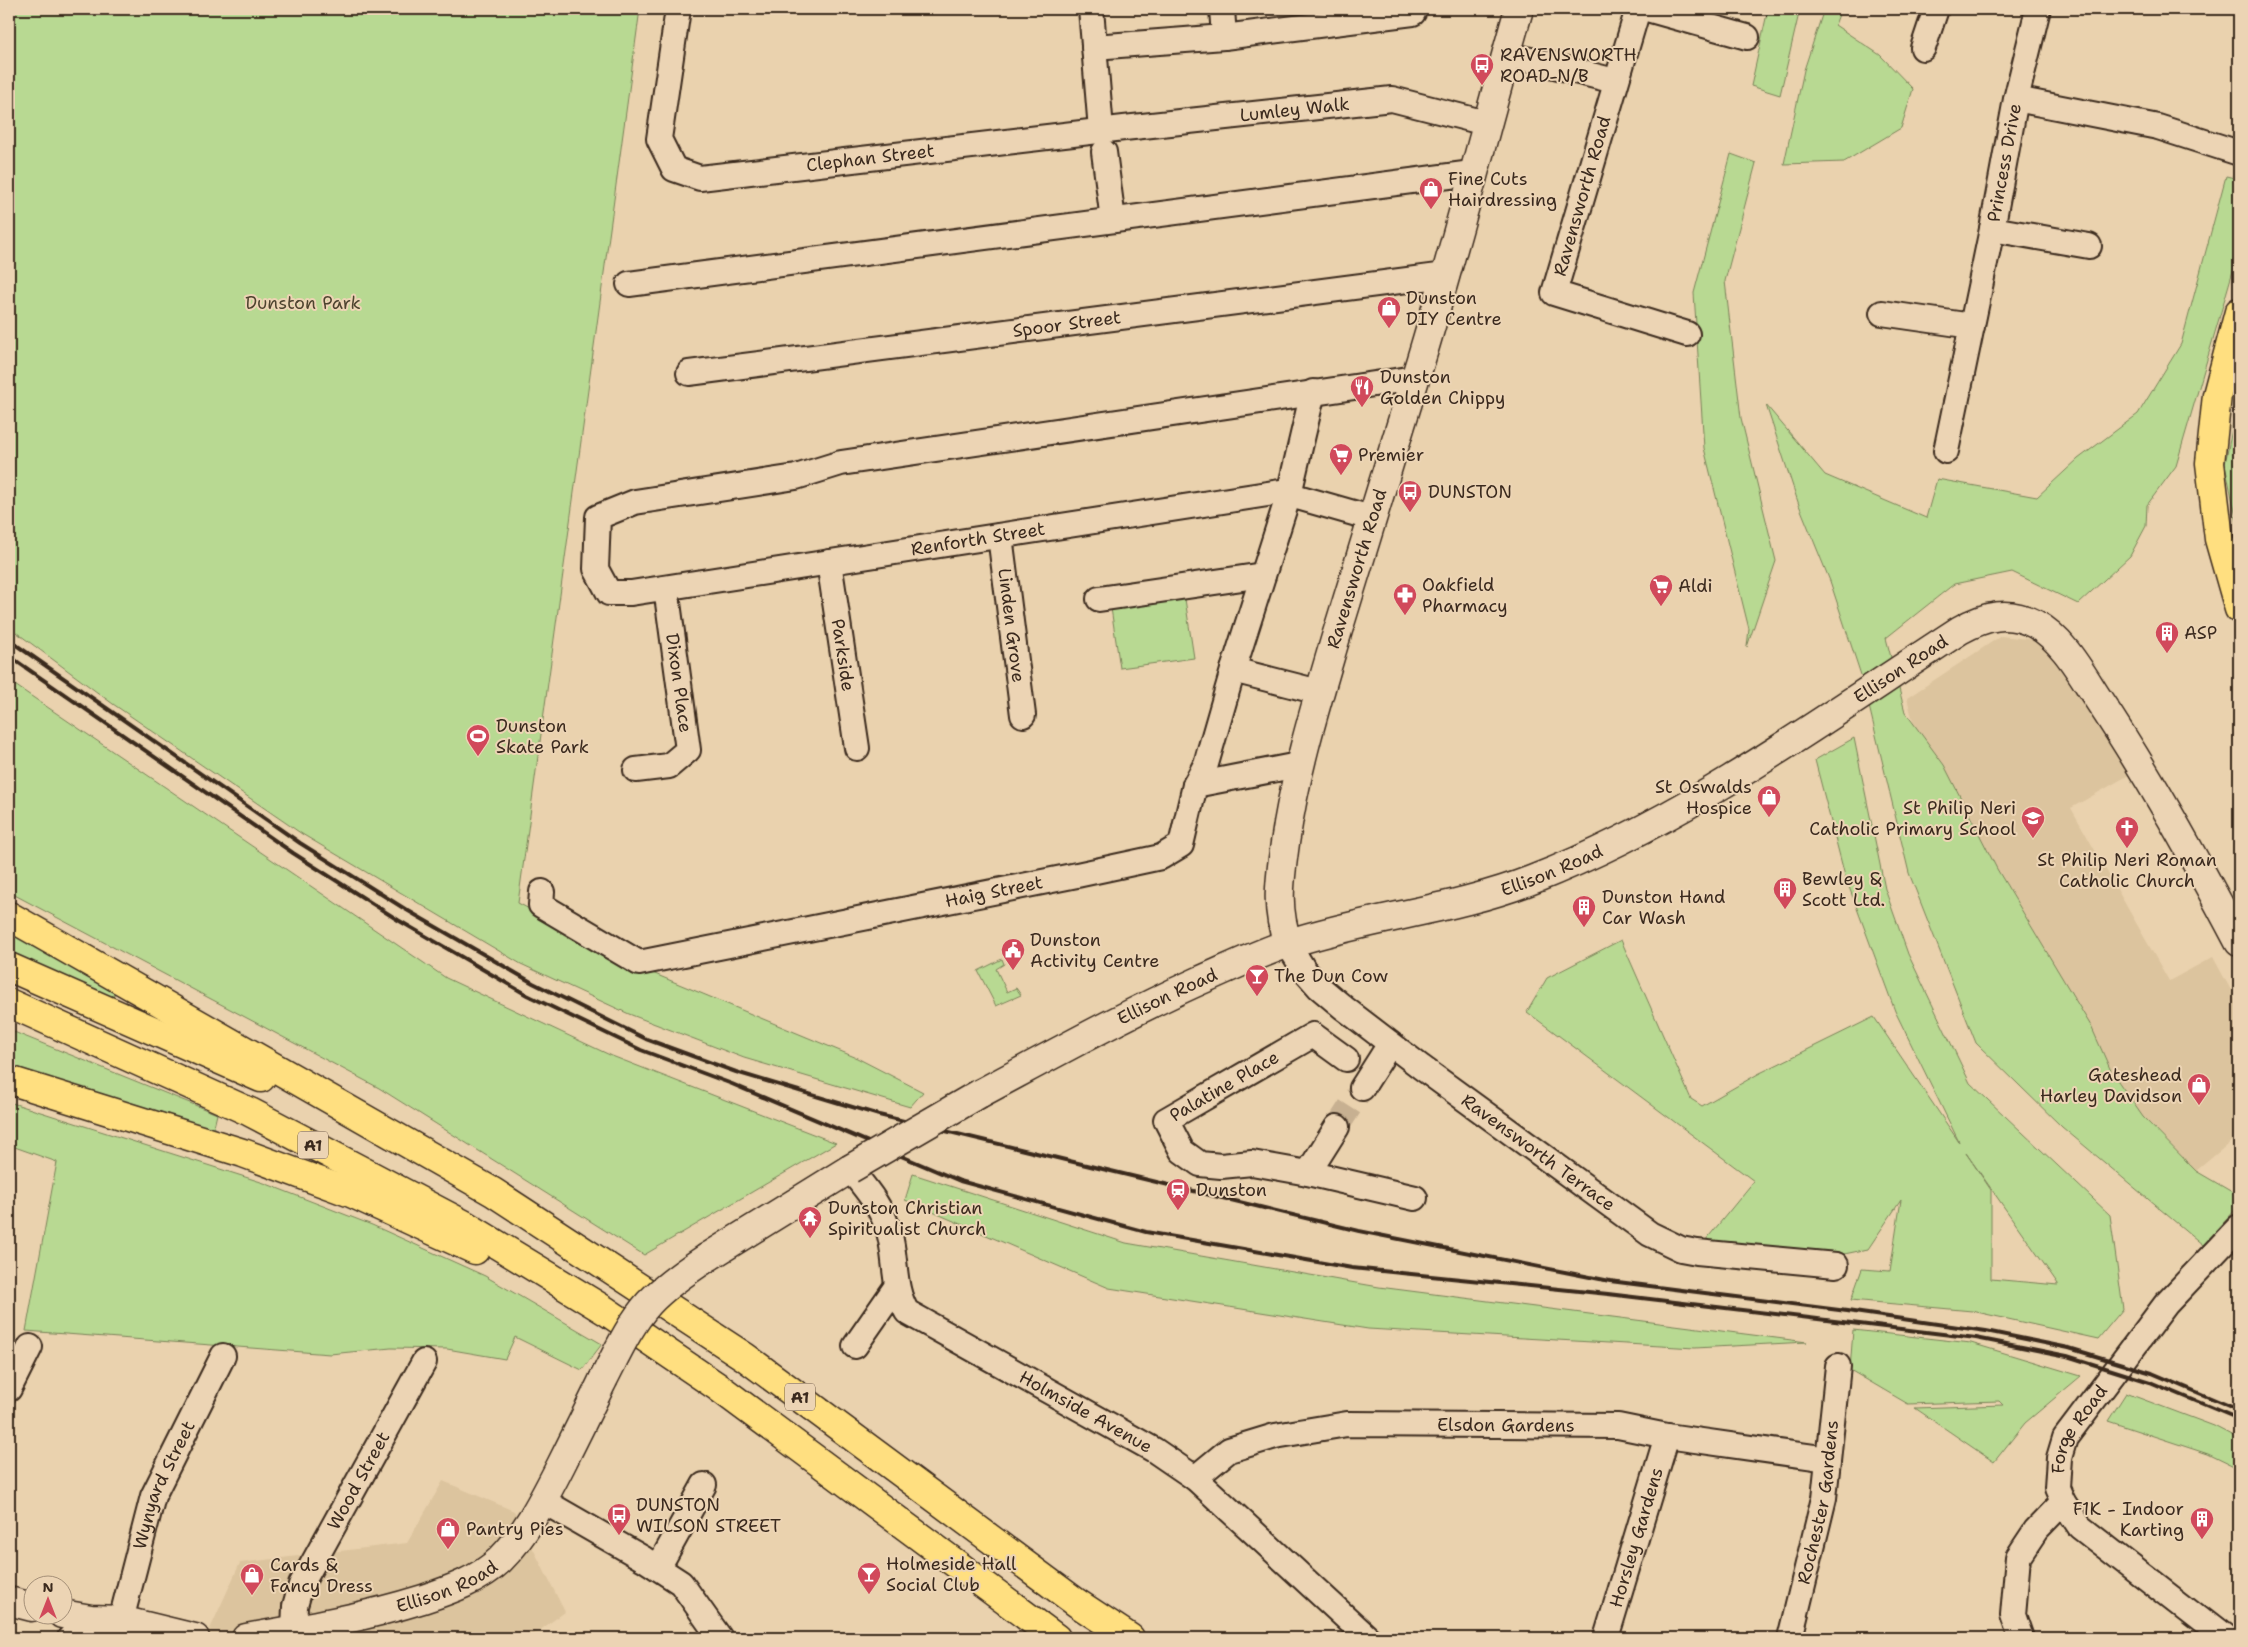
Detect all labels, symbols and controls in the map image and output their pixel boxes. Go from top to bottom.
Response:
place label: RAVENSWORTH ROAD-N/B [1500,43,1637,88]
bus stop icon: RAVENSWORTH ROAD-N/B [1469,52,1495,86]
street label: Lumley Walk [1238,92,1351,127]
street label: Princess Drive [1981,101,2027,224]
street label: Ravensworth Road [1548,113,1616,279]
street label: Clephan Street [805,138,936,177]
place label: Fine Cuts Hairdressing [1448,167,1557,212]
shop icon: Fine Cuts Hairdressing [1418,176,1444,210]
place label: Dunston DIY Centre [1406,286,1502,331]
park label: Dunston Park [245,291,361,315]
shop icon: Dunston DIY Centre [1376,295,1402,329]
street label: Spoor Street [1011,305,1123,343]
place label: Dunston Golden Chippy [1380,365,1505,410]
restaurant icon: Dunston Golden Chippy [1349,374,1375,408]
supermarket icon: Premier [1328,442,1354,476]
place label: Premier [1358,443,1424,467]
bus stop icon: DUNSTON [1397,479,1423,513]
place label: DUNSTON [1428,480,1512,504]
street label: Ravensworth Road [1321,486,1392,651]
street label: Renforth Street [909,517,1047,561]
street label: Linden Grove [992,567,1031,684]
place label: Oakfield Pharmacy [1422,573,1508,618]
supermarket icon: Aldi [1648,573,1674,607]
place label: Aldi [1678,574,1713,598]
pharmacy icon: Oakfield Pharmacy [1392,582,1418,616]
street label: Parkside [826,617,860,693]
building icon: ASP [2154,620,2180,654]
place label: ASP [2184,621,2217,645]
street label: Ellison Road [1849,629,1953,709]
street label: Dixon Place [660,632,698,734]
place label: Dunston Skate Park [496,714,589,759]
sports icon: Dunston Skate Park [465,723,491,757]
place label: St Oswalds Hospice [1655,775,1752,820]
shop icon: St Oswalds Hospice [1756,784,1782,818]
place label: St Philip Neri Catholic Primary School [1809,796,2017,841]
school or university icon: St Philip Neri Catholic Primary School [2020,805,2046,839]
church icon: St Philip Neri Roman Catholic Church [2114,815,2140,849]
street label: Ellison Road [1498,839,1607,902]
place label: St Philip Neri Roman Catholic Church [2037,848,2217,893]
place label: Bewley & Scott Ltd. [1802,867,1885,912]
street label: Haig Street [943,870,1045,913]
building icon: Bewley & Scott Ltd. [1772,876,1798,910]
place label: Dunston Hand Car Wash [1602,885,1726,930]
building icon: Dunston Hand Car Wash [1571,894,1597,928]
place label: Dunston Activity Centre [1030,928,1160,973]
public building icon: Dunston Activity Centre [1000,937,1026,971]
street label: Ellison Road [1113,962,1221,1031]
bar icon: The Dun Cow [1244,963,1270,997]
place label: The Dun Cow [1274,964,1388,988]
street label: Palatine Place [1165,1045,1283,1127]
place label: Gateshead Harley Davidson [2040,1063,2182,1108]
shop icon: Gateshead Harley Davidson [2186,1072,2212,1106]
street label: Ravensworth Terrace [1457,1088,1620,1217]
road number: A1 [298,1132,328,1158]
station icon: Dunston [1165,1177,1191,1211]
place label: Dunston [1196,1178,1267,1202]
place label: Dunston Christian Spiritualist Church [828,1196,986,1241]
temple icon: Dunston Christian Spiritualist Church [797,1205,823,1239]
street label: Holmside Avenue [1015,1365,1157,1459]
street label: Forge Road [2046,1380,2113,1474]
road number: A1 [785,1384,815,1410]
street label: Elsdon Gardens [1437,1413,1575,1438]
street label: Wynyard Street [128,1417,201,1552]
street label: Rochester Gardens [1792,1419,1844,1587]
street label: Wood Street [322,1427,395,1534]
street label: Horsley Gardens [1604,1464,1669,1611]
place label: DUNSTON WILSON STREET [636,1493,781,1538]
place label: F1K - Indoor Karting [2073,1497,2184,1542]
bus stop icon: DUNSTON WILSON STREET [606,1502,632,1536]
building icon: F1K - Indoor Karting [2189,1506,2215,1540]
shop icon: Pantry Pies [435,1516,461,1550]
place label: Pantry Pies [466,1517,564,1541]
place label: Holmeside Hall Social Club [886,1552,1017,1597]
place label: Cards & Fancy Dress [270,1553,373,1598]
street label: Ellison Road [393,1555,503,1618]
bar icon: Holmeside Hall Social Club [856,1561,882,1595]
shop icon: Cards & Fancy Dress [239,1562,265,1596]
north arrow [22,1574,72,1624]
text: N [42,1578,54,1596]

